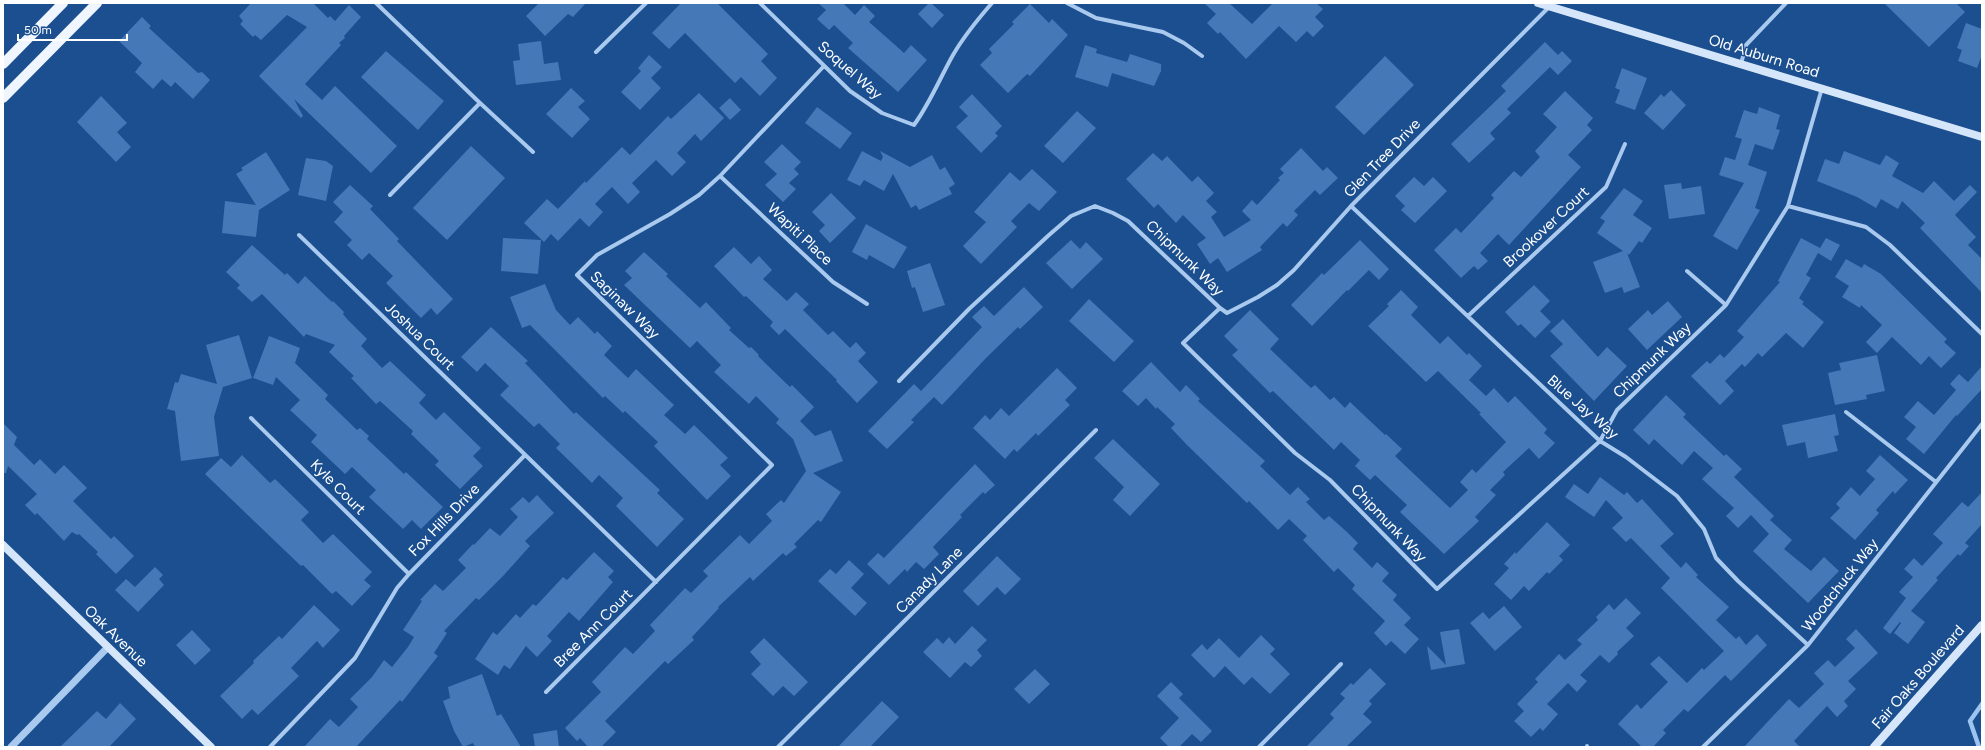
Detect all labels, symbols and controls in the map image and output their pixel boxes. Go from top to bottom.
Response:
scale bar [18,16,127,42]
text: 50 m [24,23,52,37]
street label: Old Auburn Road [1706,31,1822,81]
street label: Soquel Way [814,37,886,103]
street label: Glen Tree Drive [1340,115,1424,201]
street label: Brookover Court [1499,183,1593,271]
street label: Wapiti Place [764,199,836,269]
street label: Chipmunk Way [1142,216,1228,300]
street label: Saginaw Way [586,267,664,343]
street label: Joshua Court [381,298,459,374]
street label: Chipmunk Way [1609,318,1695,402]
street label: Blue Jay Way [1544,371,1622,443]
street label: Kyle Court [307,456,370,519]
street label: Fox Hills Drive [405,480,483,560]
street label: Chipmunk Way [1347,480,1431,566]
street label: Woodchuck Way [1798,535,1882,635]
street label: Canady Lane [892,543,966,617]
street label: Bree Ann Court [550,585,636,671]
street label: Oak Avenue [81,601,151,671]
street label: Fair Oaks Boulevard [1868,621,1968,733]

